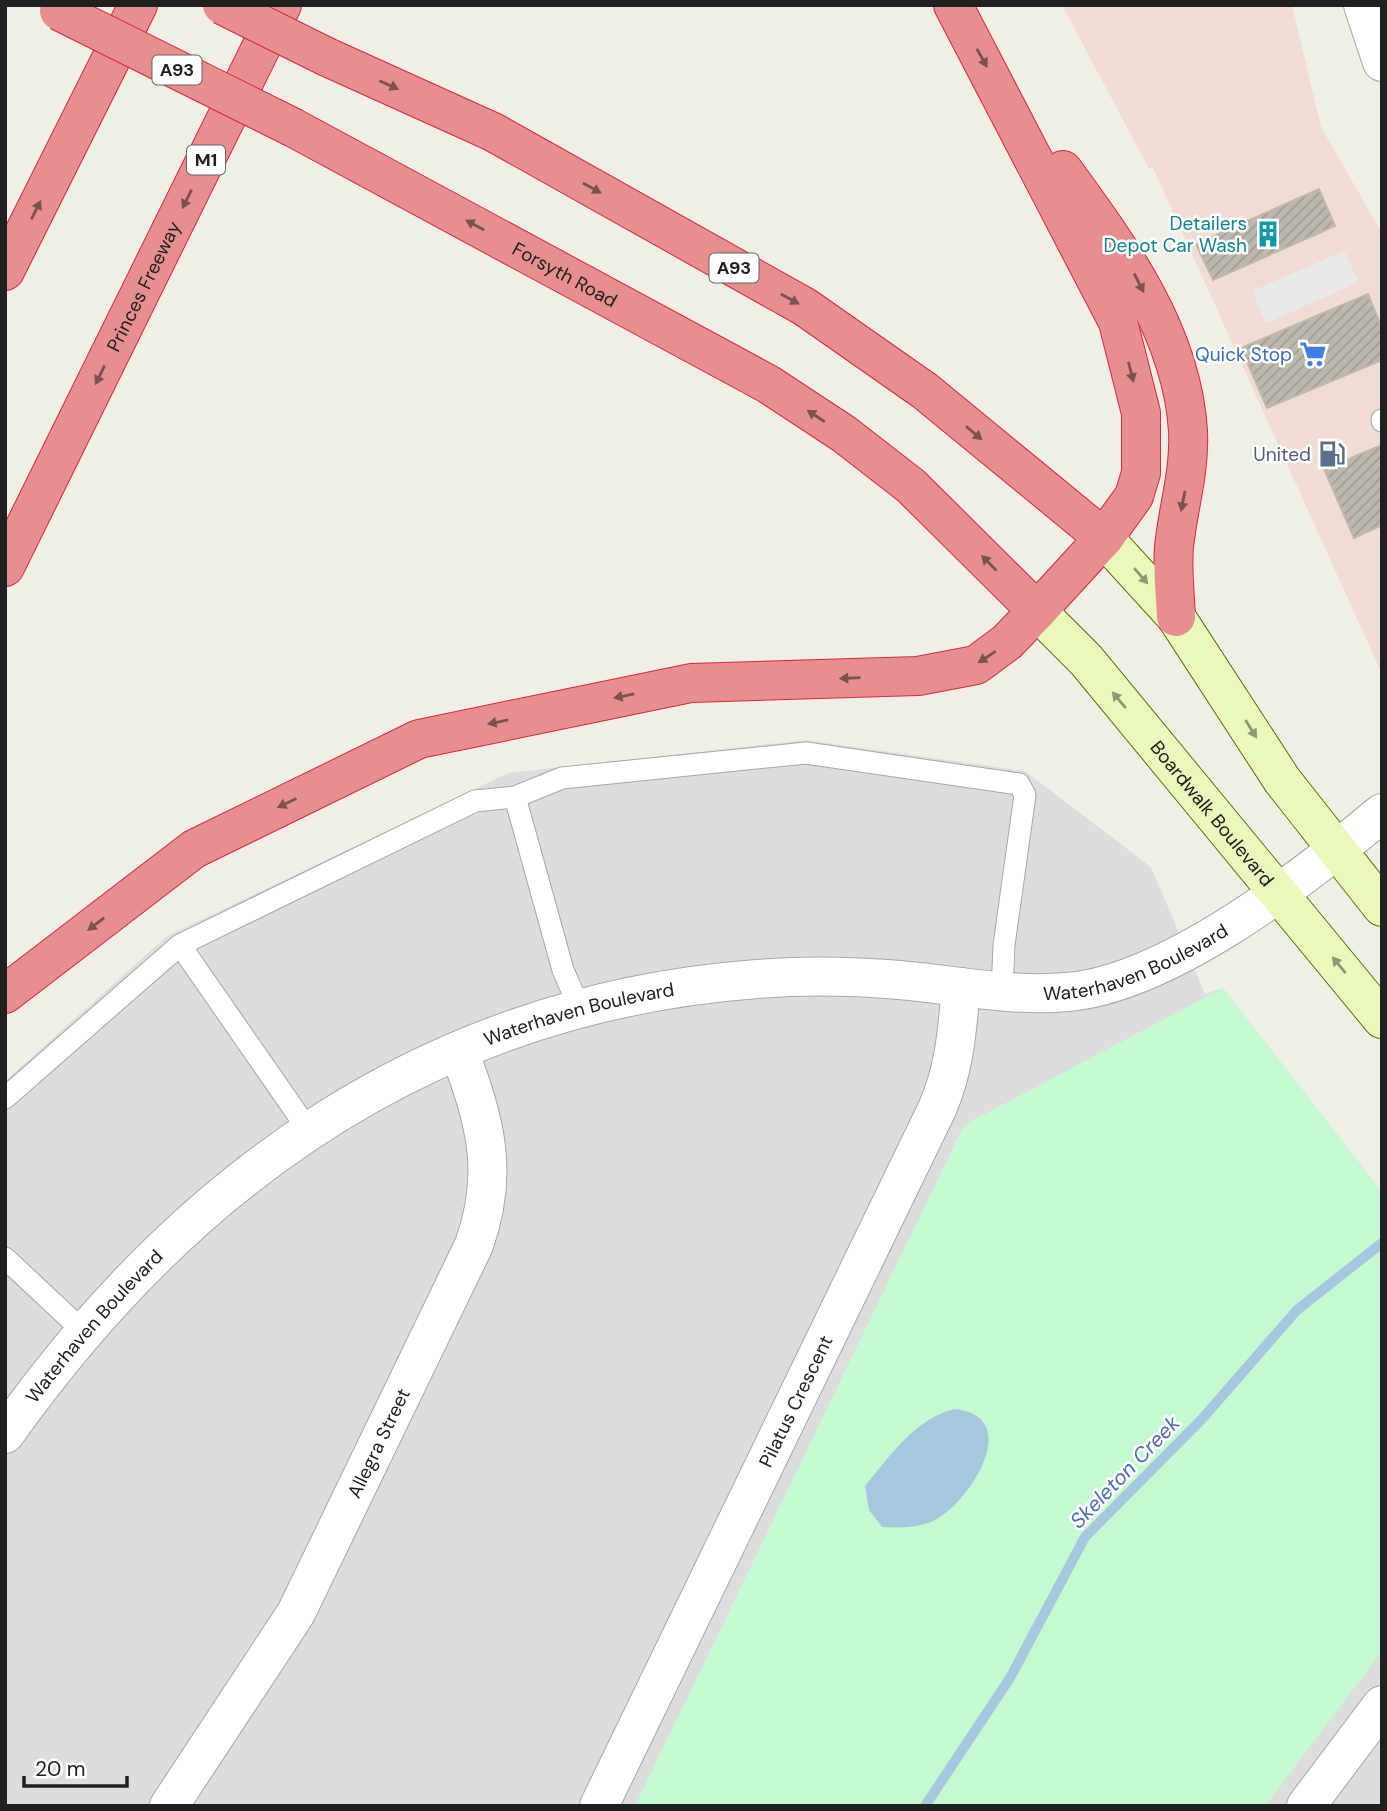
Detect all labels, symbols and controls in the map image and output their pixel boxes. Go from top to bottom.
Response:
one-way arrow [976,48,988,68]
road number: A93 [152,56,202,84]
one-way arrow [379,79,399,91]
road number: M1 [187,146,225,174]
one-way arrow [582,182,602,194]
one-way arrow [182,189,193,209]
one-way arrow [30,200,41,220]
place label: Detailers Depot Car Wash [1104,211,1247,258]
street label: Princes Freeway [101,216,186,356]
one-way arrow [465,219,485,230]
building icon: Detailers Depot Car Wash [1253,219,1283,249]
street label: Forsyth Road [508,236,622,313]
road number: A93 [710,254,758,282]
one-way arrow [1133,273,1145,293]
one-way arrow [781,293,800,305]
supermarket icon: Quick Stop [1298,339,1328,369]
place label: Quick Stop [1195,342,1292,367]
one-way arrow [1126,361,1137,383]
one-way arrow [95,365,106,385]
one-way arrow [807,409,826,422]
one-way arrow [966,425,983,440]
fuel station icon: United [1317,439,1347,469]
place label: United [1253,442,1311,467]
one-way arrow [1178,490,1189,512]
one-way arrow [981,555,997,572]
one-way arrow [1133,567,1149,585]
one-way arrow [978,650,996,664]
one-way arrow [839,672,861,684]
one-way arrow [613,691,635,702]
one-way arrow [1112,691,1127,708]
one-way arrow [487,716,509,727]
one-way arrow [1244,720,1257,739]
street label: Boardwalk Boulevard [1145,735,1280,891]
one-way arrow [277,798,298,809]
one-way arrow [87,917,105,931]
street label: Waterhaven Boulevard [1042,918,1232,1006]
one-way arrow [1332,957,1347,974]
street label: Waterhaven Boulevard [480,976,676,1051]
street label: Waterhaven Boulevard [20,1244,168,1408]
street label: Pilatus Crescent [753,1331,838,1471]
street label: Allegra Street [341,1384,415,1502]
water label: Skeleton Creek [1064,1409,1186,1535]
scale bar [24,1744,128,1788]
text: 20 m [35,1755,86,1783]

